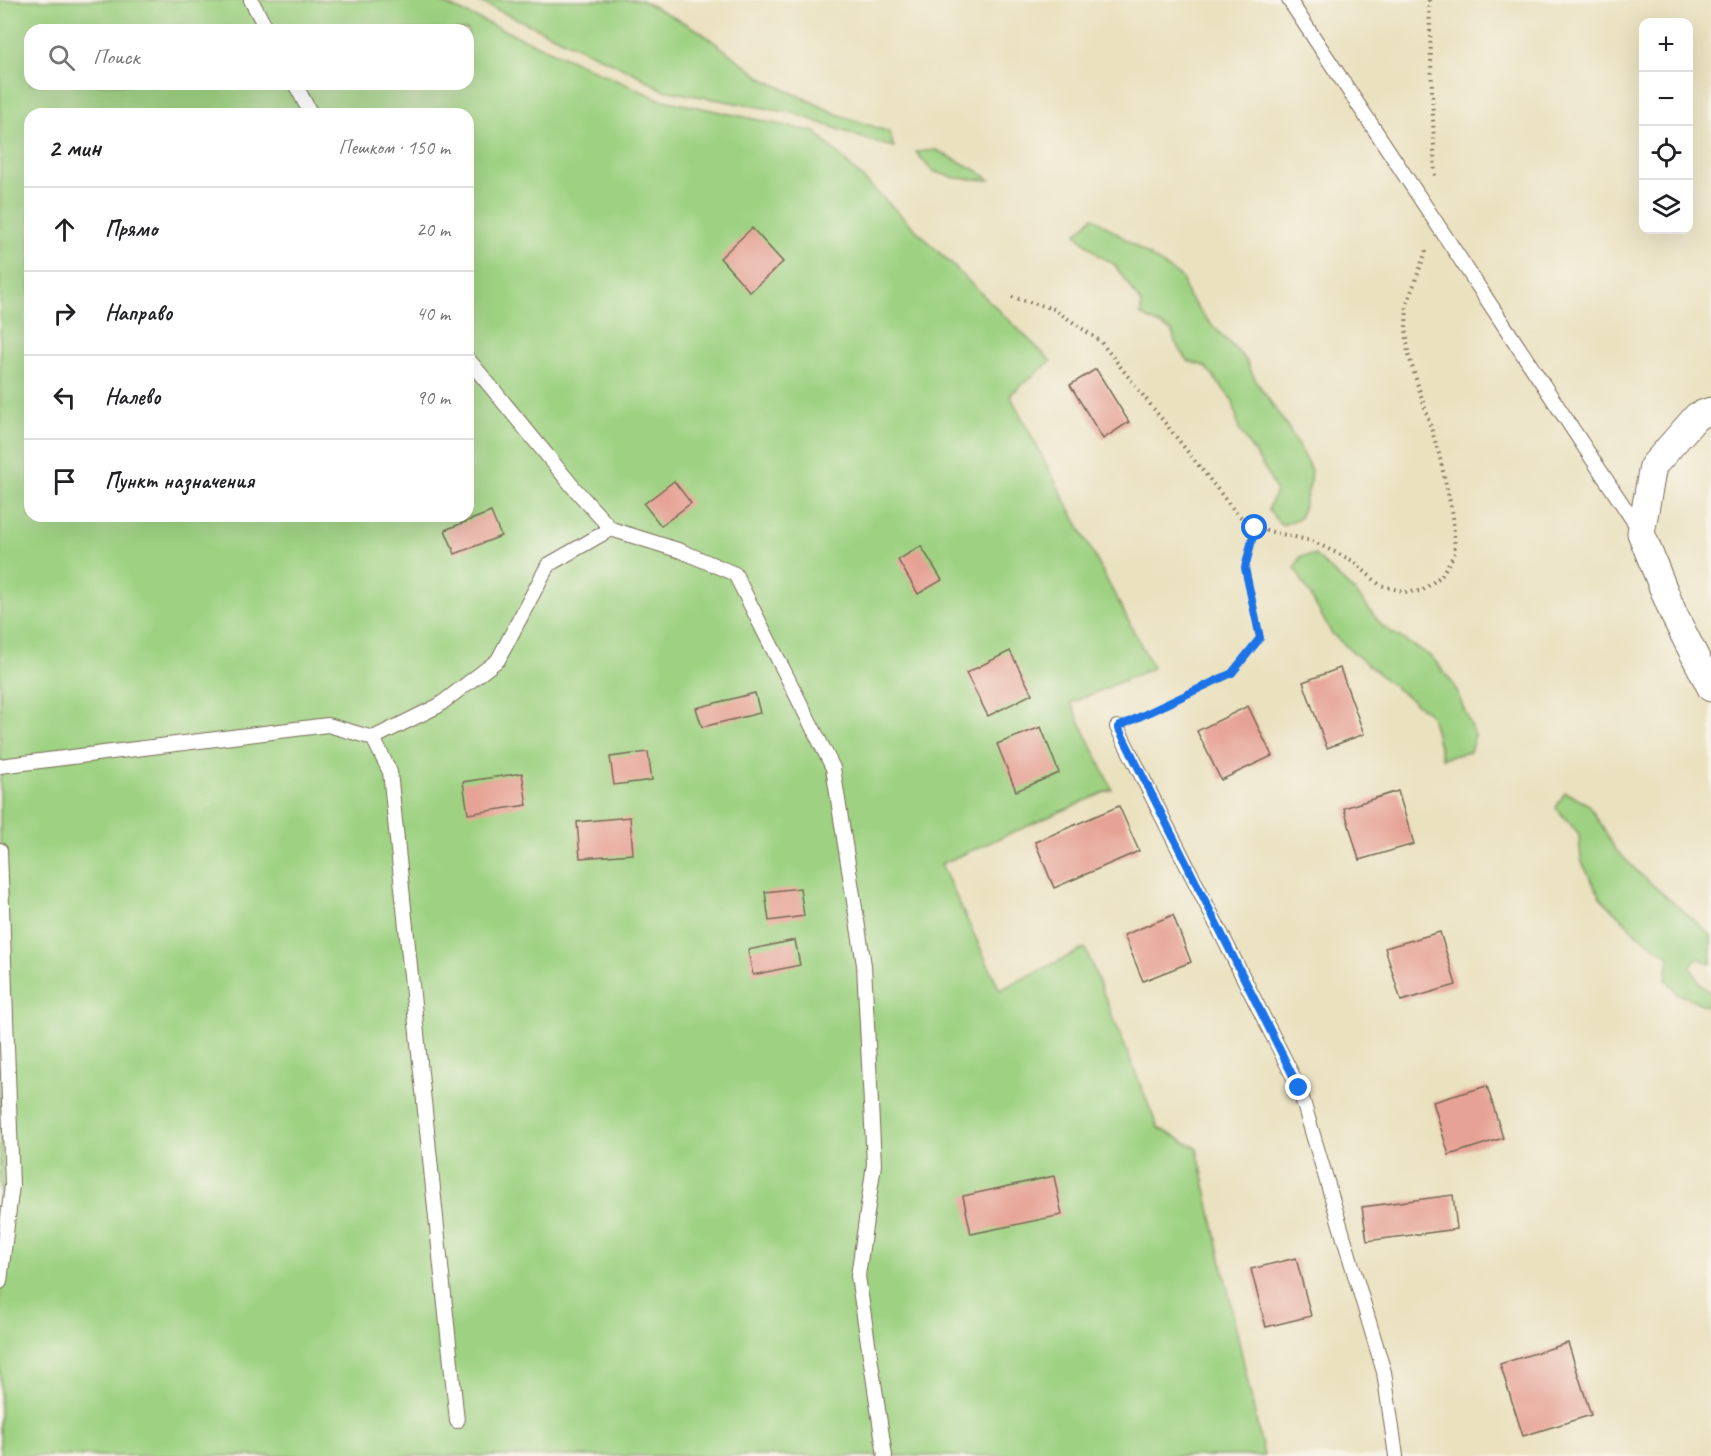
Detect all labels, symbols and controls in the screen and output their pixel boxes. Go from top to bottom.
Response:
map controls [1639,18,1693,234]
button: + [1639,18,1693,72]
search box [24,24,474,90]
icon: search [45,41,78,74]
text: Поиск [93,43,139,71]
button: − [1639,72,1693,126]
button: locate [1639,126,1693,180]
text: 2 мин [48,131,101,164]
text: Пешком · 150 m [338,135,450,160]
button: layers [1639,180,1693,234]
icon: ahead [48,213,81,246]
text: Прямо [105,215,157,243]
text: 20 m [416,217,450,242]
icon: right [48,297,81,330]
text: Направо [105,299,172,327]
text: 40 m [416,301,450,326]
icon: left [48,381,81,414]
text: Налево [105,383,161,411]
text: 90 m [416,385,450,410]
icon: arrive [48,465,81,498]
text: Пункт назначения [105,467,254,495]
route start [1241,514,1267,540]
route end [1285,1074,1311,1100]

